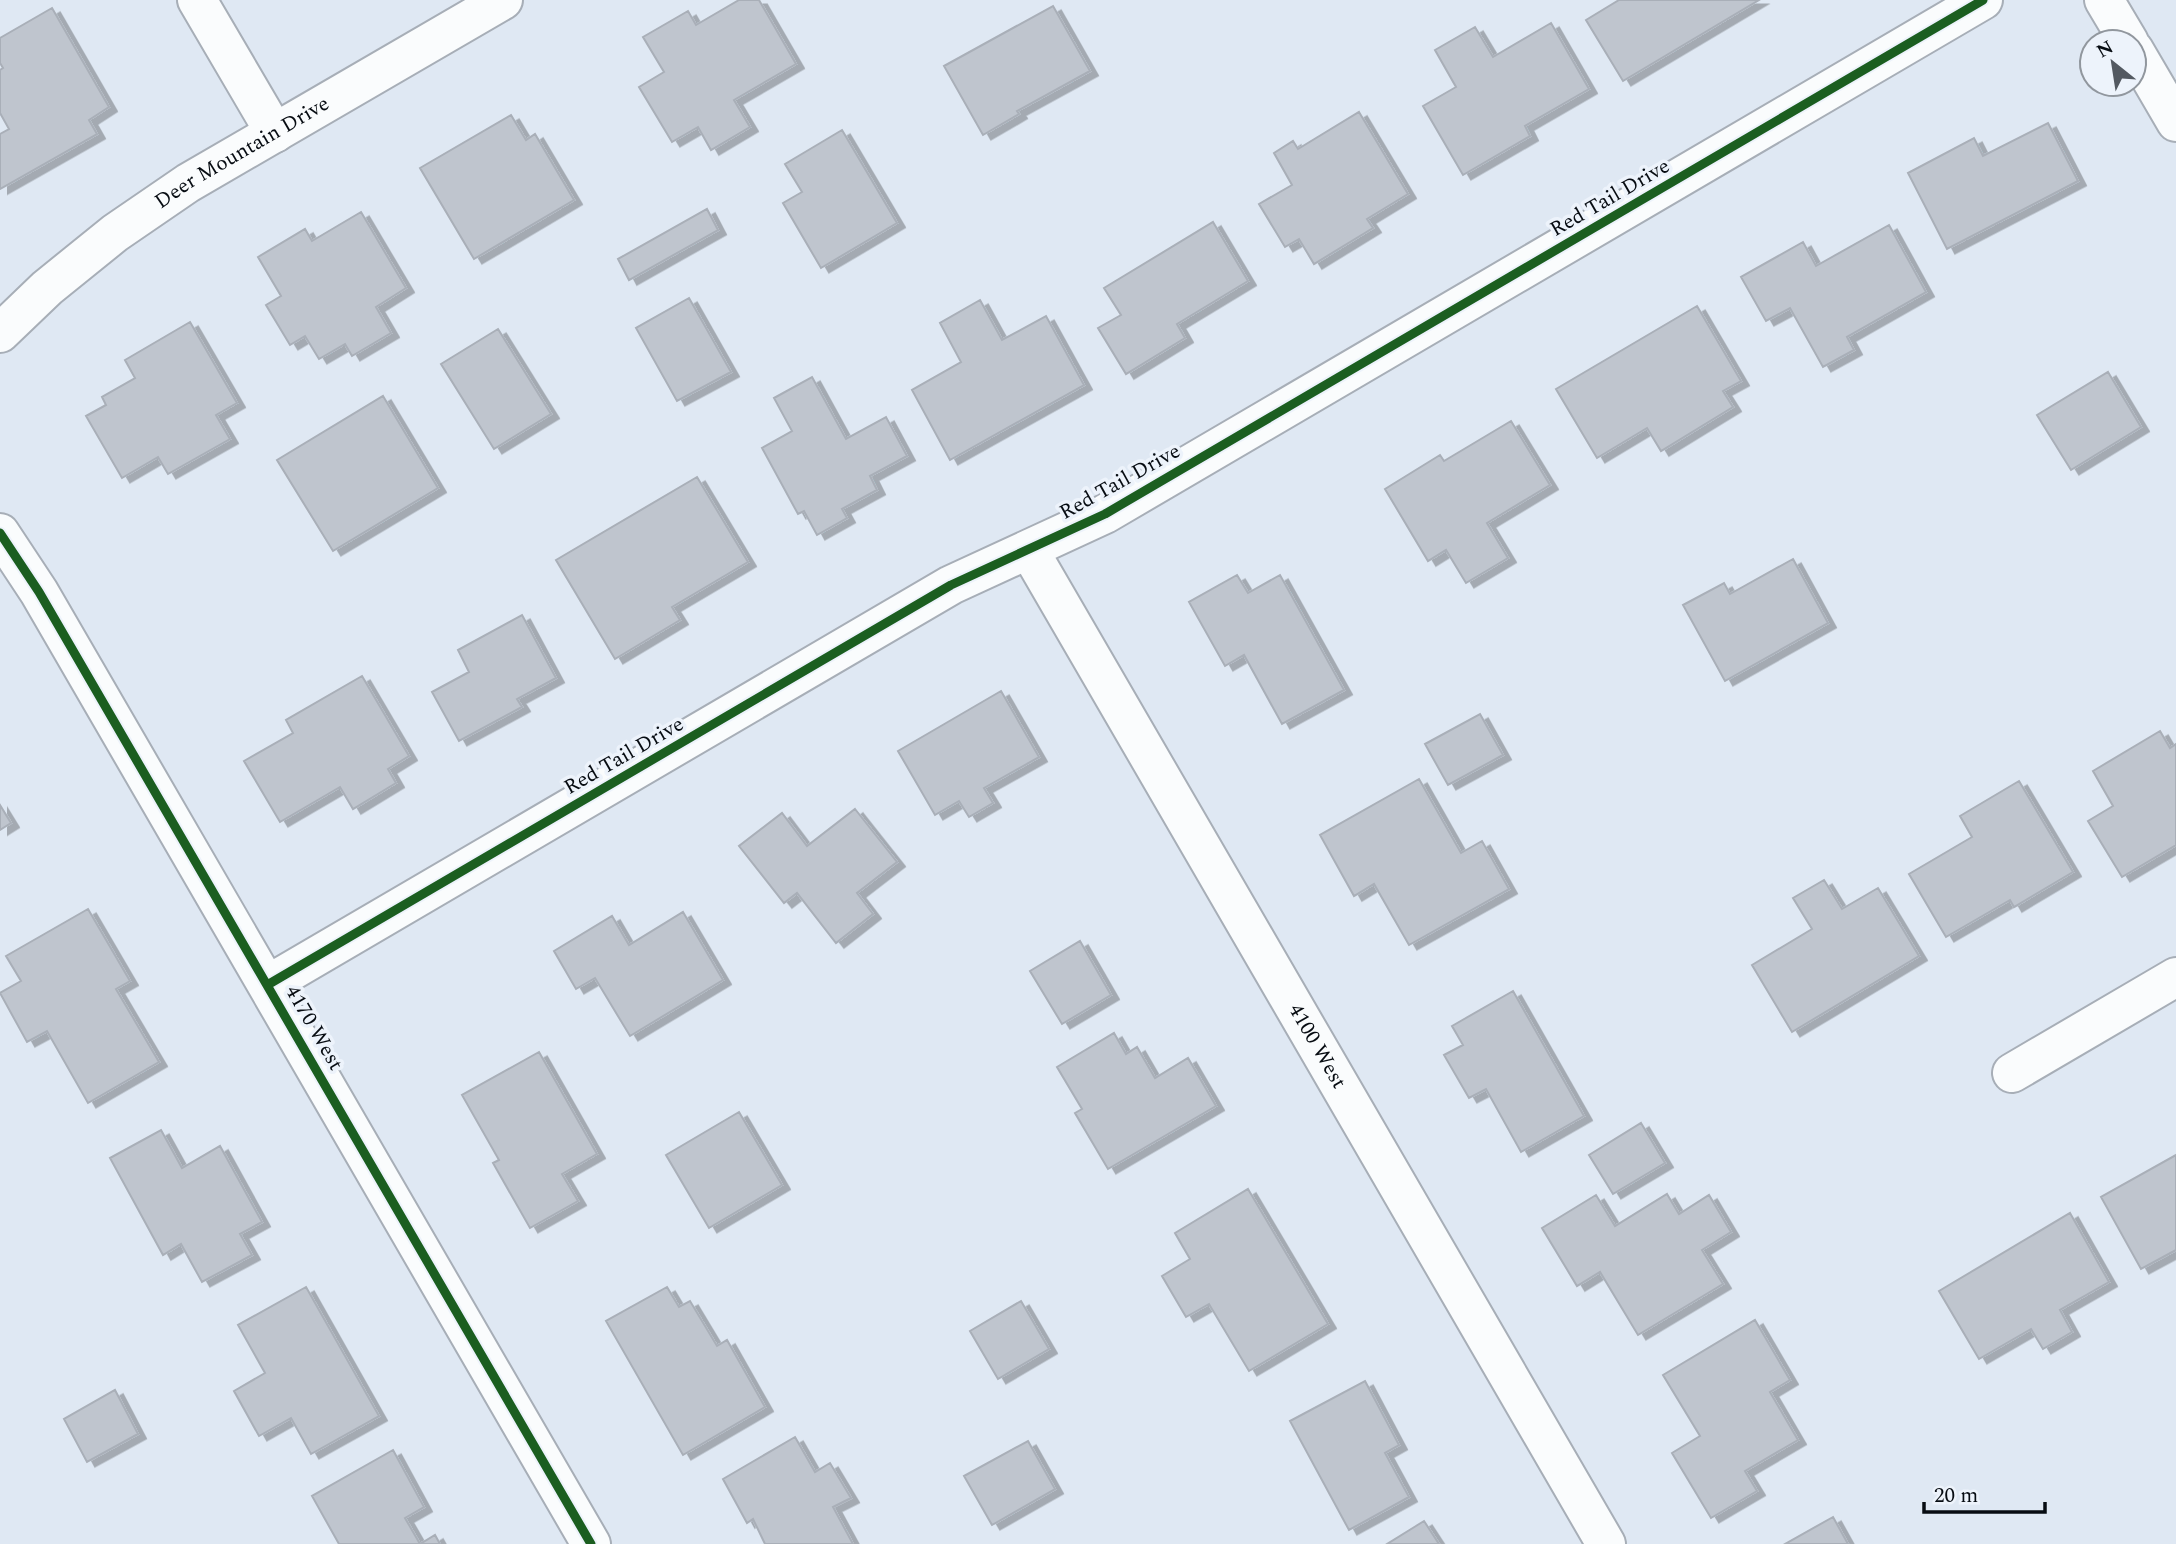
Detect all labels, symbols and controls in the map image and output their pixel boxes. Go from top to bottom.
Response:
north arrow [2078,28,2148,98]
text: N [2091,33,2119,66]
street label: Deer Mountain Drive [148,88,336,217]
street label: Red Tail Drive [1544,151,1676,245]
street label: Red Tail Drive [1054,436,1186,528]
street label: Red Tail Drive [558,709,690,803]
street label: 4170 West [277,979,351,1077]
street label: 4100 West [1280,998,1355,1095]
scale bar [1924,1470,2045,1514]
text: 20 m [1934,1480,1978,1512]

